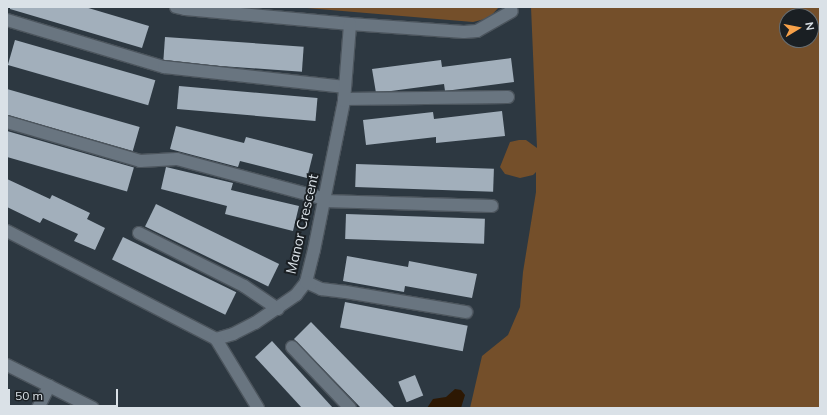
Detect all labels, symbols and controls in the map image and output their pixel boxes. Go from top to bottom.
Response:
north arrow [779,8,819,48]
text: N [802,21,817,31]
street label: Manor Crescent [282,172,322,276]
scale bar [10,381,120,407]
text: 50 m [15,388,43,403]

